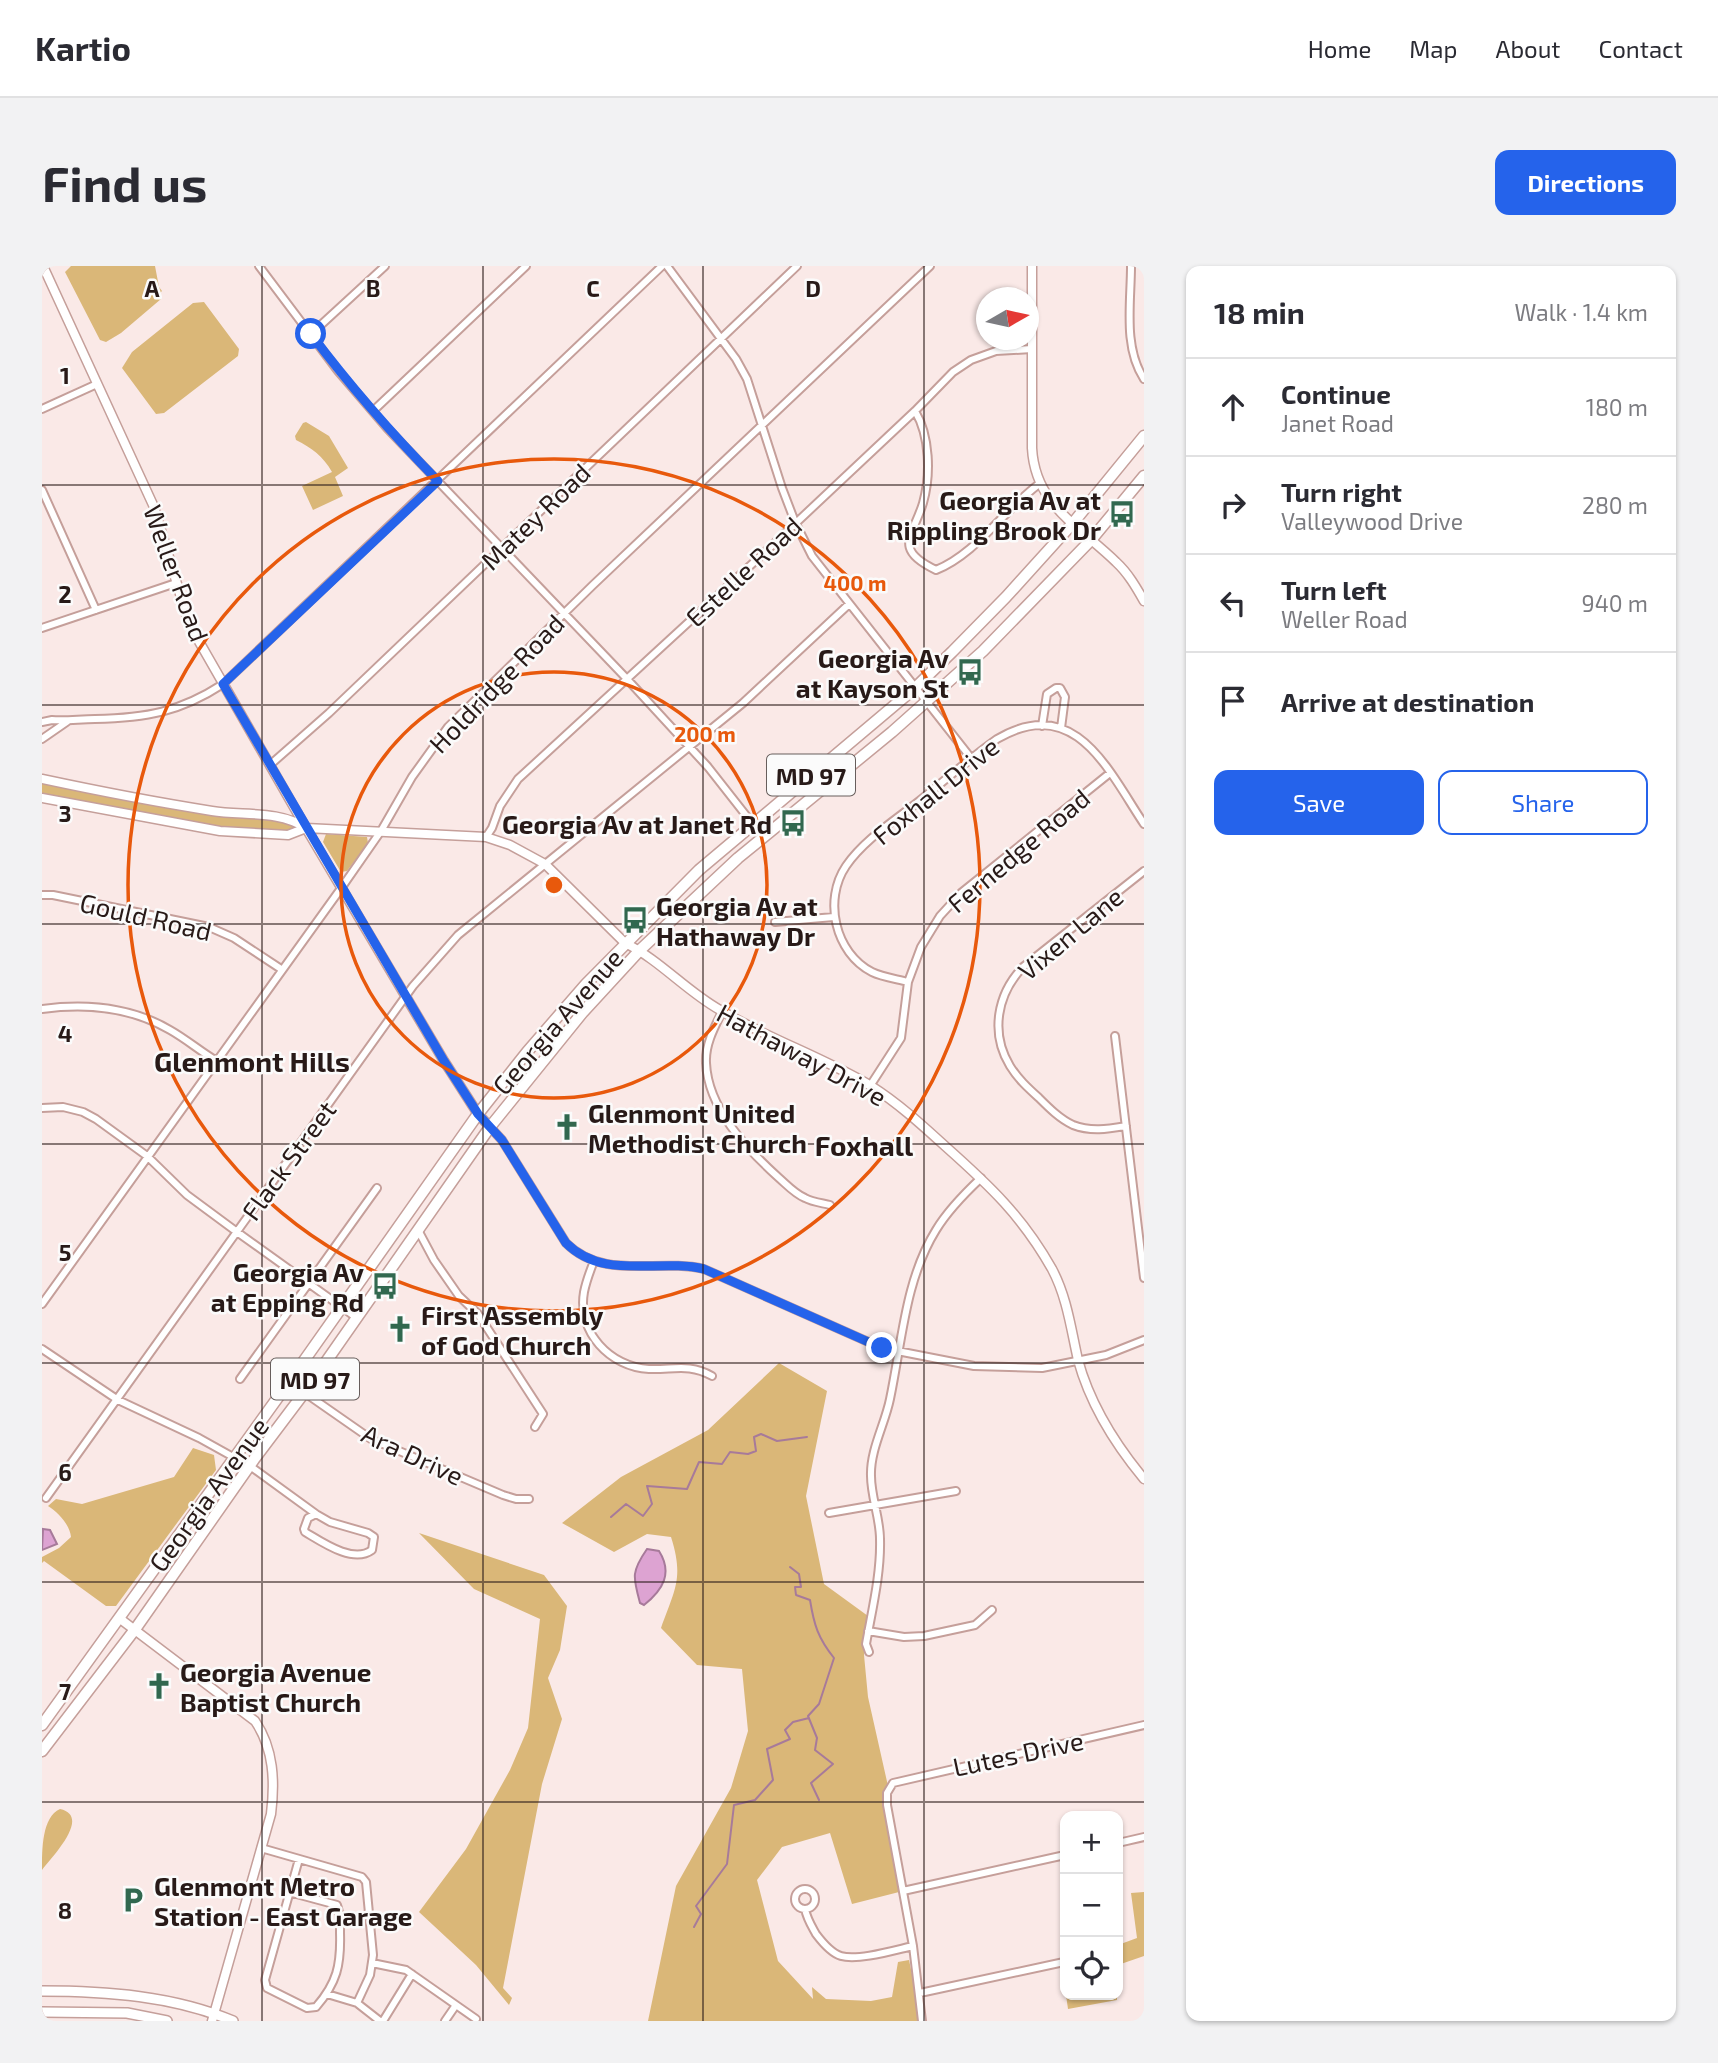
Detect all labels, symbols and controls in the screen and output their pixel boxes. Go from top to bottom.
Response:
text: Kartio [35,28,131,68]
text: Home [1308,34,1371,63]
text: Map [1409,34,1457,63]
text: About [1495,34,1561,63]
text: Contact [1599,34,1683,63]
button: Directions [1495,150,1676,215]
text: Find us [42,153,207,212]
text: A [144,274,160,302]
text: B [366,274,380,302]
text: C [586,274,600,302]
text: D [805,274,821,302]
north arrow [976,287,1039,350]
text: 18 min [1214,294,1305,330]
text: Walk · 1.4 km [1515,298,1648,326]
route start [295,318,326,349]
text: 1 [60,361,70,389]
text: Continue [1281,378,1391,409]
icon: ahead [1214,388,1252,426]
text: 180 m [1586,393,1648,421]
text: Janet Road [1281,409,1394,437]
street label: Matey Road [474,456,596,576]
text: Turn right [1281,476,1402,507]
place label: Georgia Av at Rippling Brook Dr [887,484,1101,545]
icon: right [1214,486,1252,524]
text: 280 m [1582,491,1648,519]
bus stop icon: Georgia Av at Rippling Brook Dr [1107,499,1137,529]
street label: Weller Road [138,500,216,646]
text: Valleywood Drive [1281,507,1463,535]
street label: Estelle Road [679,510,807,632]
text: 400 m [824,570,886,595]
text: Turn left [1281,574,1387,605]
text: 2 [58,580,72,608]
icon: left [1214,584,1252,622]
text: 940 m [1582,589,1648,617]
text: Weller Road [1281,605,1408,633]
street label: Holdridge Road [422,607,570,759]
place label: Georgia Av at Kayson St [796,642,949,704]
bus stop icon: Georgia Av at Kayson St [955,657,985,687]
icon: arrive [1214,682,1252,720]
text: Arrive at destination [1281,686,1534,717]
text: 200 m [674,721,736,746]
street label: Foxhall Drive [866,730,1004,850]
road number: MD 97 [767,754,855,796]
button: Save [1214,770,1424,835]
button: Share [1438,770,1648,835]
street label: Fernedge Road [941,782,1095,918]
text: 3 [58,799,72,827]
place label: Georgia Av at Janet Rd [502,808,772,839]
bus stop icon: Georgia Av at Janet Rd [778,808,808,838]
centre of rings [542,873,566,897]
street label: Vixen Lane [1011,880,1129,986]
street label: Gould Road [77,886,215,946]
place label: Georgia Av at Hathaway Dr [656,890,818,952]
bus stop icon: Georgia Av at Hathaway Dr [620,905,650,935]
street label: Georgia Avenue [485,942,629,1100]
street label: Hathaway Drive [712,996,892,1112]
text: 4 [58,1019,72,1047]
district label: Glenmont Hills [154,1044,350,1078]
street label: Flack Street [234,1094,342,1226]
place label: Glenmont United Methodist Church [588,1097,807,1158]
church icon: Glenmont United Methodist Church [552,1112,582,1142]
district label: Foxhall [815,1128,914,1162]
text: 5 [59,1238,71,1266]
place label: Georgia Av at Epping Rd [211,1256,364,1317]
bus stop icon: Georgia Av at Epping Rd [370,1271,400,1301]
place label: First Assembly of God Church [421,1299,604,1360]
church icon: First Assembly of God Church [385,1314,415,1344]
route end [866,1332,897,1363]
road number: MD 97 [271,1358,359,1400]
street label: Georgia Avenue [142,1411,274,1577]
street label: Ara Drive [357,1417,469,1491]
text: 6 [58,1458,72,1486]
place label: Georgia Avenue Baptist Church [180,1656,371,1717]
church icon: Georgia Avenue Baptist Church [144,1671,174,1701]
text: 7 [59,1677,71,1705]
street label: Lutes Drive [950,1724,1086,1782]
map controls [1060,1811,1123,2000]
button: + [1060,1811,1123,1874]
place label: Glenmont Metro Station - East Garage [154,1870,413,1931]
button: − [1060,1874,1123,1937]
parking icon: Glenmont Metro Station - East Garage [118,1885,148,1915]
text: 8 [58,1896,72,1924]
button: locate [1060,1937,1123,2000]

